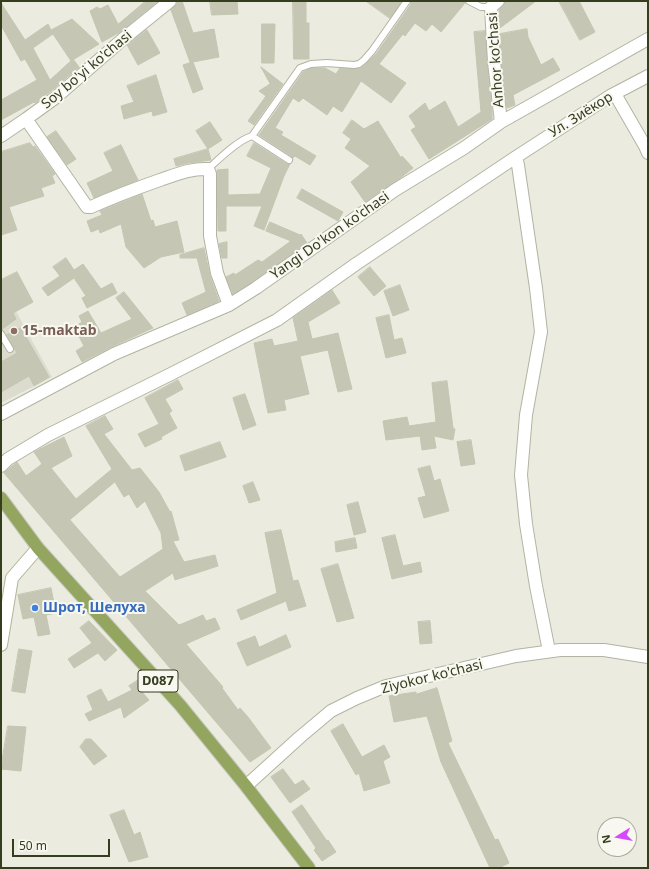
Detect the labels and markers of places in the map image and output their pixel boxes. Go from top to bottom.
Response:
place label: 15-maktab [22,323,97,339]
marker: 15-maktab [9,326,19,336]
place label: Шрот, Шелуха [43,600,145,616]
marker: Шрот, Шелуха [30,603,40,613]

